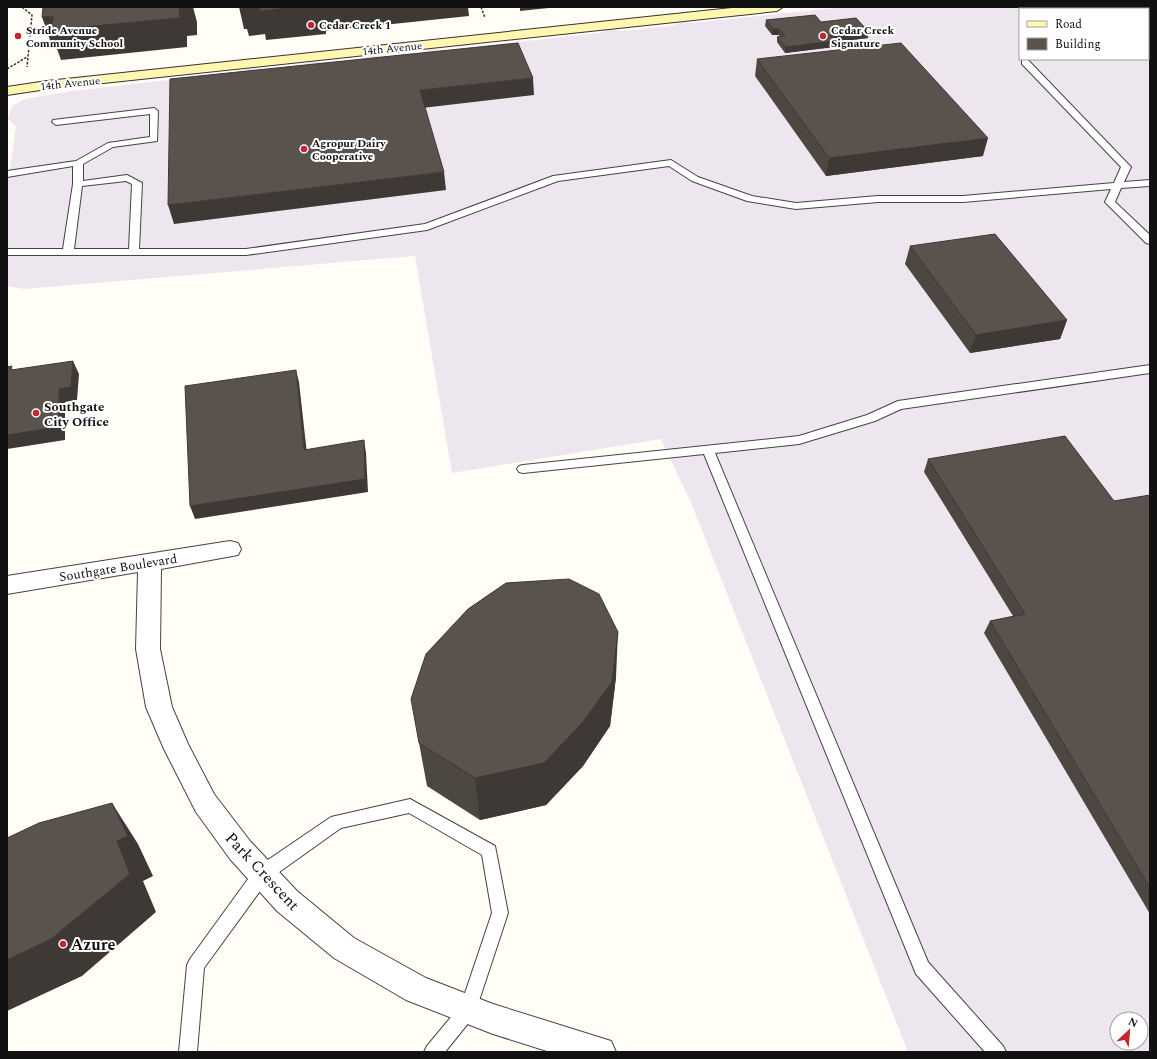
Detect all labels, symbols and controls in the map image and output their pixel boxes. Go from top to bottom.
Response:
legend [1019,8,1149,60]
text: Road [1055,15,1082,34]
place label: Cedar Creek 1 [319,17,391,34]
marker: Cedar Creek 1 [306,20,316,30]
place label: Stride Avenue Community School [26,22,124,52]
place label: Cedar Creek Signature [831,22,894,52]
marker: Stride Avenue Community School [13,31,23,41]
marker: Cedar Creek Signature [818,31,828,41]
text: Building [1055,35,1101,54]
street label: 14th Avenue [361,37,423,60]
street label: 14th Avenue [39,72,101,95]
place label: Agropur Dairy Cooperative [312,135,386,165]
marker: Agropur Dairy Cooperative [299,144,309,154]
place label: Southgate City Office [44,397,109,432]
marker: Southgate City Office [31,408,41,418]
street label: Southgate Boulevard [58,549,179,587]
street label: Park Crescent [219,827,305,917]
place label: Azure [71,933,115,957]
marker: Azure [58,939,68,949]
north arrow [1109,1011,1149,1051]
text: N [1125,1013,1141,1032]

